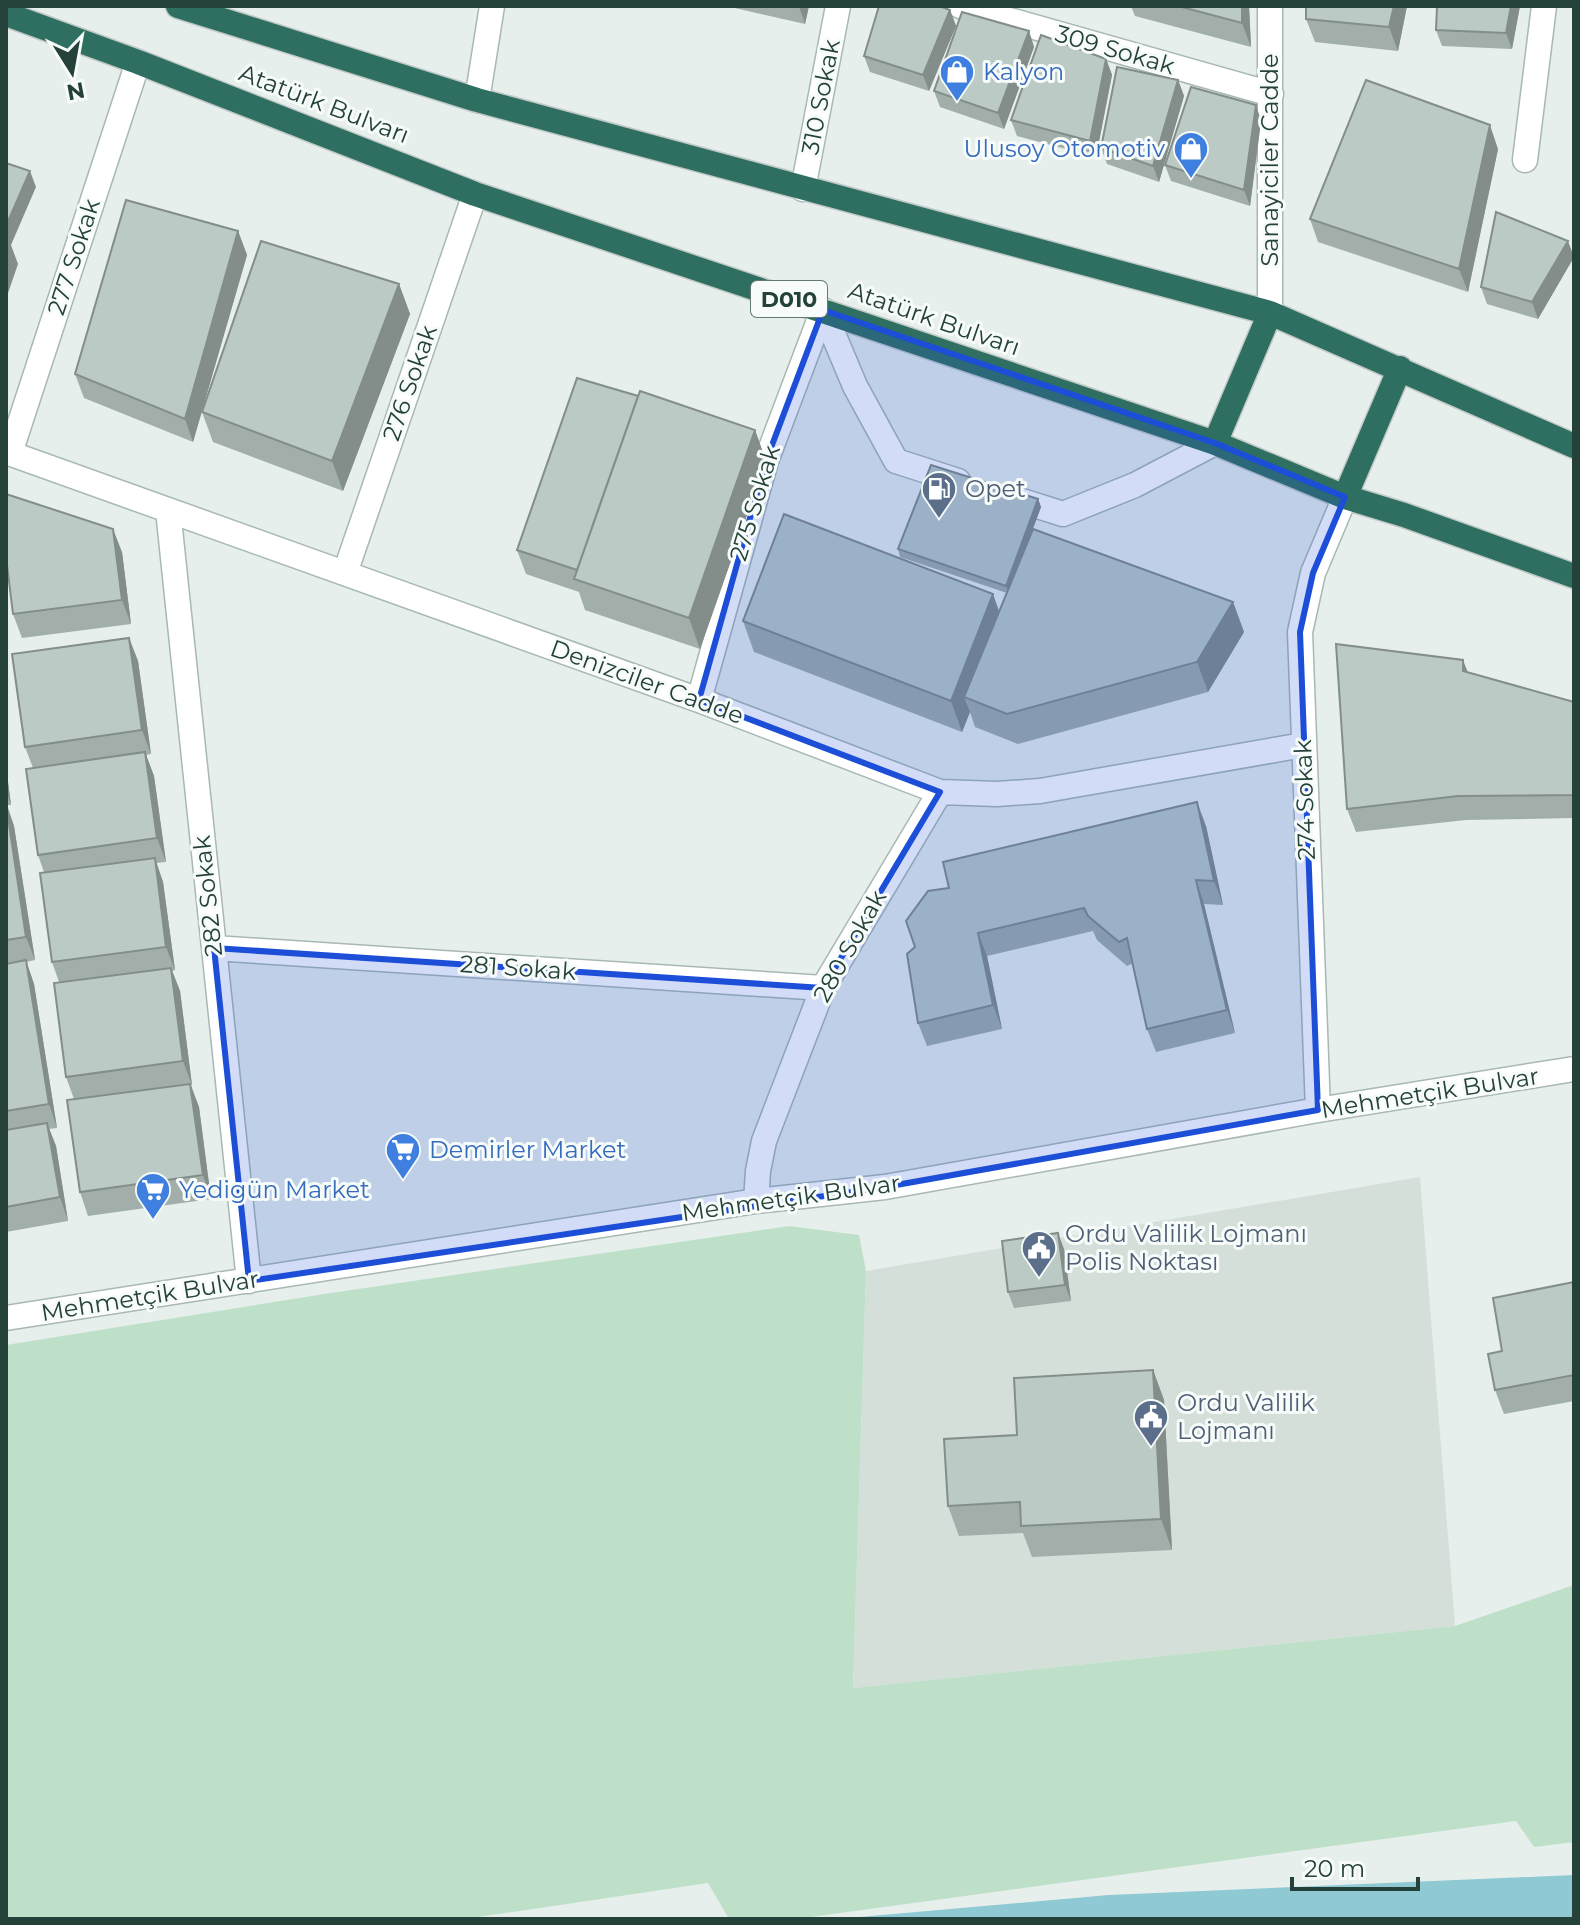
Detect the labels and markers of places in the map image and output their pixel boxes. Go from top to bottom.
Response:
shop icon: Kalyon [938,53,976,103]
place label: Kalyon [983,57,1064,86]
shop icon: Ulusoy Otomotiv [1172,130,1210,180]
place label: Ulusoy Otomotiv [963,134,1165,163]
fuel station icon: Opet [920,470,958,520]
place label: Opet [965,474,1026,503]
supermarket icon: Demirler Market [384,1131,422,1181]
place label: Demirler Market [429,1135,626,1164]
supermarket icon: Yedigün Market [134,1171,172,1221]
place label: Yedigün Market [179,1175,370,1204]
place label: Ordu Valilik Lojmanı Polis Noktası [1065,1219,1307,1276]
public building icon: Ordu Valilik Lojmanı Polis Noktası [1020,1229,1058,1279]
place label: Ordu Valilik Lojmanı [1177,1388,1316,1445]
public building icon: Ordu Valilik Lojmanı [1132,1398,1170,1448]

